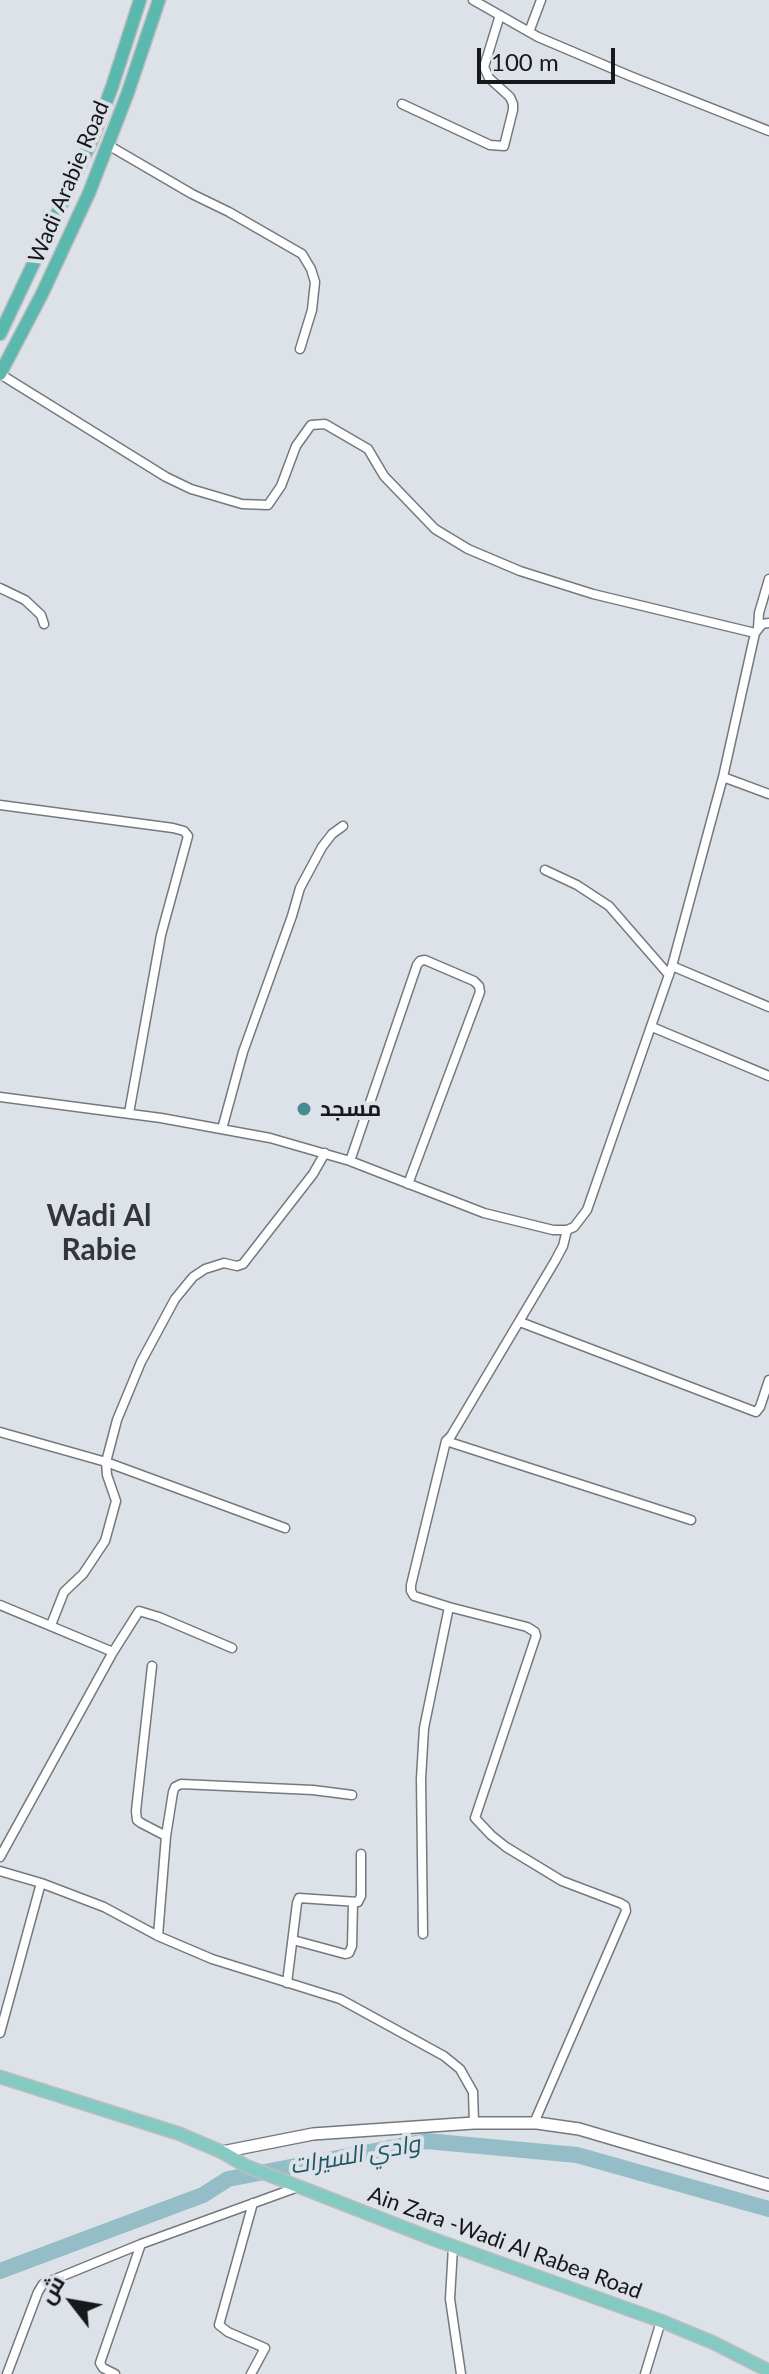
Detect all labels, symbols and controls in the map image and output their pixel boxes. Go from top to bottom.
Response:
scale bar [481,32,619,82]
text: 100 m [491,47,559,76]
street label: Wadi Arabie Road [23,97,115,267]
place label: مسجد [320,1096,381,1122]
marker: مسجد [295,1100,313,1118]
district label: Wadi Al Rabie [46,1198,152,1268]
water label: وادي السيرات [288,2129,422,2181]
street label: Ain Zara -Wadi Al Rabea Road [364,2181,646,2305]
north arrow [32,2262,112,2342]
text: ش [32,2270,70,2308]

